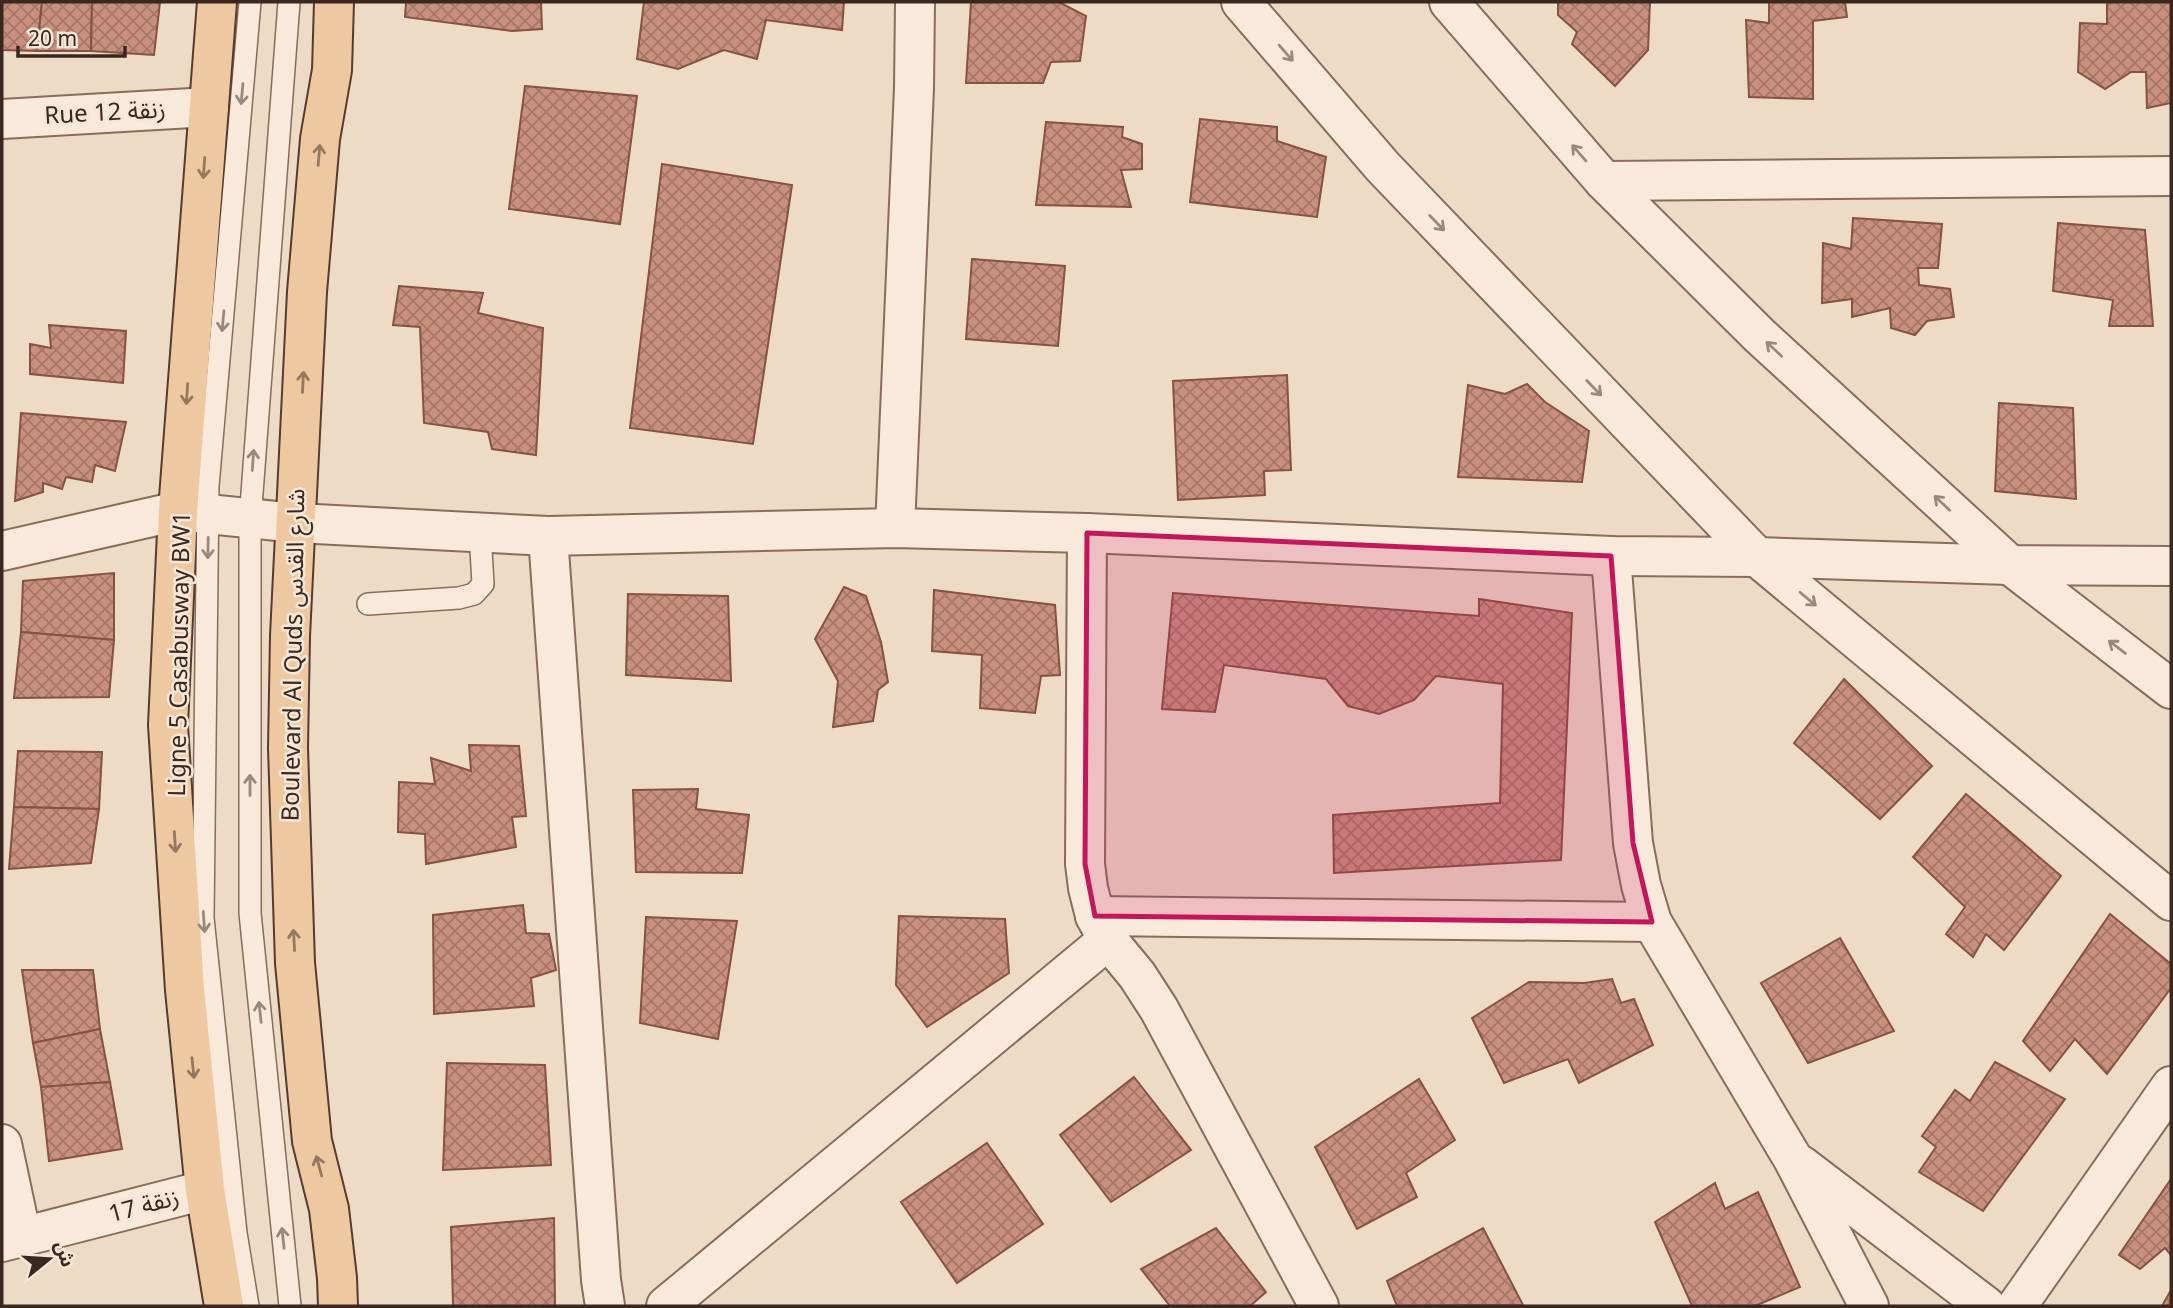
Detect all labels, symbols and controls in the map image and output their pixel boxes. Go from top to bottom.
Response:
scale bar [18,14,124,58]
text: 20 m [28,17,77,61]
one-way arrow [1278,44,1294,62]
one-way arrow [235,82,248,105]
street label: Rue 12 زنقة [43,84,167,142]
one-way arrow [313,144,326,167]
one-way arrow [1571,144,1587,162]
one-way arrow [198,156,211,179]
one-way arrow [1429,214,1446,231]
one-way arrow [216,309,229,332]
one-way arrow [1766,340,1783,357]
one-way arrow [296,370,309,393]
one-way arrow [1586,379,1603,396]
one-way arrow [180,383,193,405]
one-way arrow [247,448,260,471]
street label: Boulevard Al Quds شارع القدس [266,488,322,822]
one-way arrow [1934,494,1951,511]
street label: Ligne 5 Casabusway BW1 [152,511,208,797]
one-way arrow [202,536,215,559]
one-way arrow [1798,591,1816,607]
one-way arrow [2108,640,2127,655]
one-way arrow [243,774,257,797]
one-way arrow [168,830,181,853]
one-way arrow [198,910,211,933]
one-way arrow [287,929,300,952]
one-way arrow [254,1001,267,1024]
one-way arrow [187,1056,200,1079]
one-way arrow [312,1155,325,1178]
street label: زنقة 17 [103,1172,185,1240]
north arrow [14,1224,84,1294]
one-way arrow [276,1228,289,1250]
text: ش [41,1235,87,1273]

